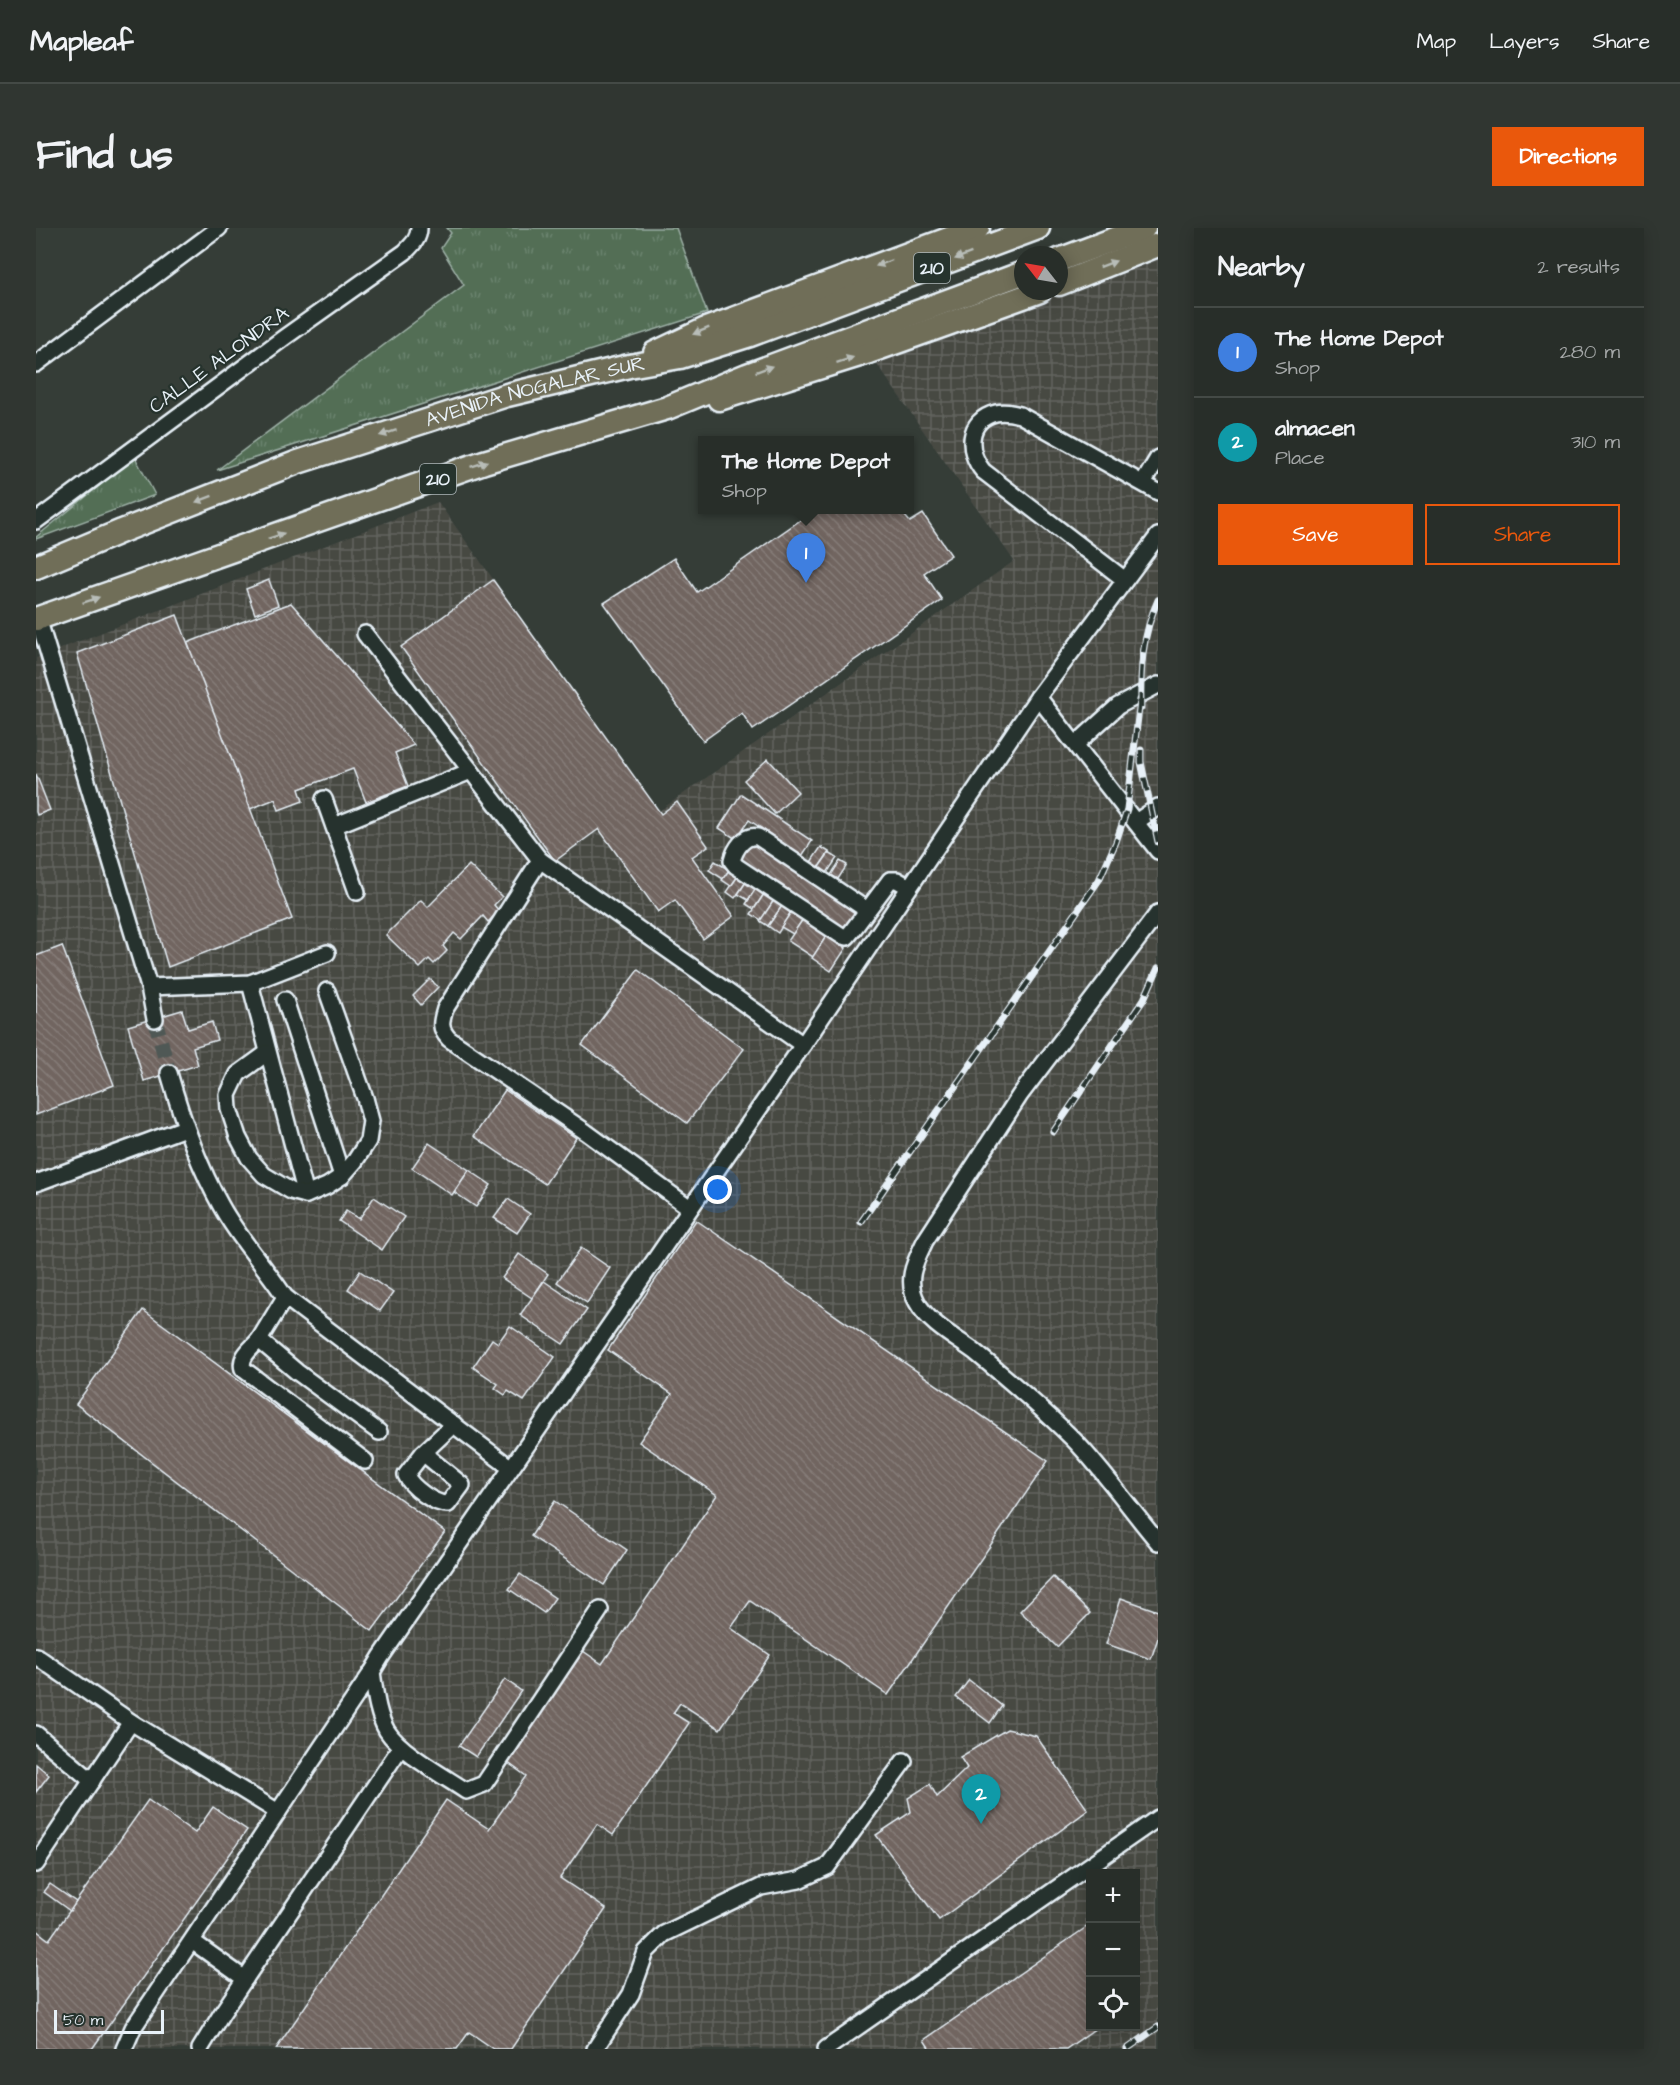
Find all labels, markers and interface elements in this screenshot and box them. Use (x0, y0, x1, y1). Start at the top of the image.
text: Mapleaf (30, 22, 133, 61)
text: Map (1416, 27, 1456, 56)
text: Layers (1489, 27, 1559, 56)
text: Share (1592, 27, 1650, 56)
text: Find us (36, 127, 173, 185)
button: Directions (1492, 127, 1644, 186)
north arrow (1014, 246, 1068, 300)
text: Nearby (1218, 249, 1305, 285)
one-way arrow (954, 252, 972, 261)
road number: 210 (914, 253, 950, 283)
text: 2 results (1537, 253, 1620, 281)
one-way arrow (875, 258, 893, 268)
one-way arrow (1100, 259, 1118, 269)
street label: CALLE ALONDRA (143, 299, 295, 420)
text: The Home Depot (1275, 323, 1444, 354)
one-way arrow (692, 327, 710, 337)
text: 1 (1236, 338, 1239, 366)
text: 280 m (1559, 338, 1620, 366)
street label: AVENIDA NOGALAR SUR (422, 349, 647, 434)
text: Shop (1275, 354, 1320, 382)
one-way arrow (836, 355, 854, 364)
one-way arrow (755, 364, 773, 374)
text: almacen (1275, 413, 1355, 444)
one-way arrow (379, 428, 397, 438)
text: 2 (1232, 428, 1243, 456)
text: 310 m (1571, 428, 1620, 456)
popup (698, 436, 914, 514)
text: Place (1275, 444, 1325, 472)
text: The Home Depot (722, 446, 890, 477)
one-way arrow (470, 459, 488, 469)
road number: 210 (420, 464, 456, 494)
text: Shop (722, 477, 767, 505)
one-way arrow (195, 494, 213, 504)
button: Save (1218, 504, 1413, 565)
button: Share (1425, 504, 1620, 565)
one-way arrow (267, 530, 285, 540)
pin: 1 (786, 534, 826, 583)
one-way arrow (82, 594, 100, 604)
your location (703, 1175, 732, 1204)
pin: 2 (962, 1774, 1000, 1824)
map controls (1086, 1869, 1140, 2031)
button: + (1086, 1869, 1140, 1923)
button: − (1086, 1923, 1140, 1977)
button: locate (1086, 1977, 1140, 2031)
scale bar (54, 2007, 164, 2034)
text: 50 m (63, 2009, 103, 2031)

